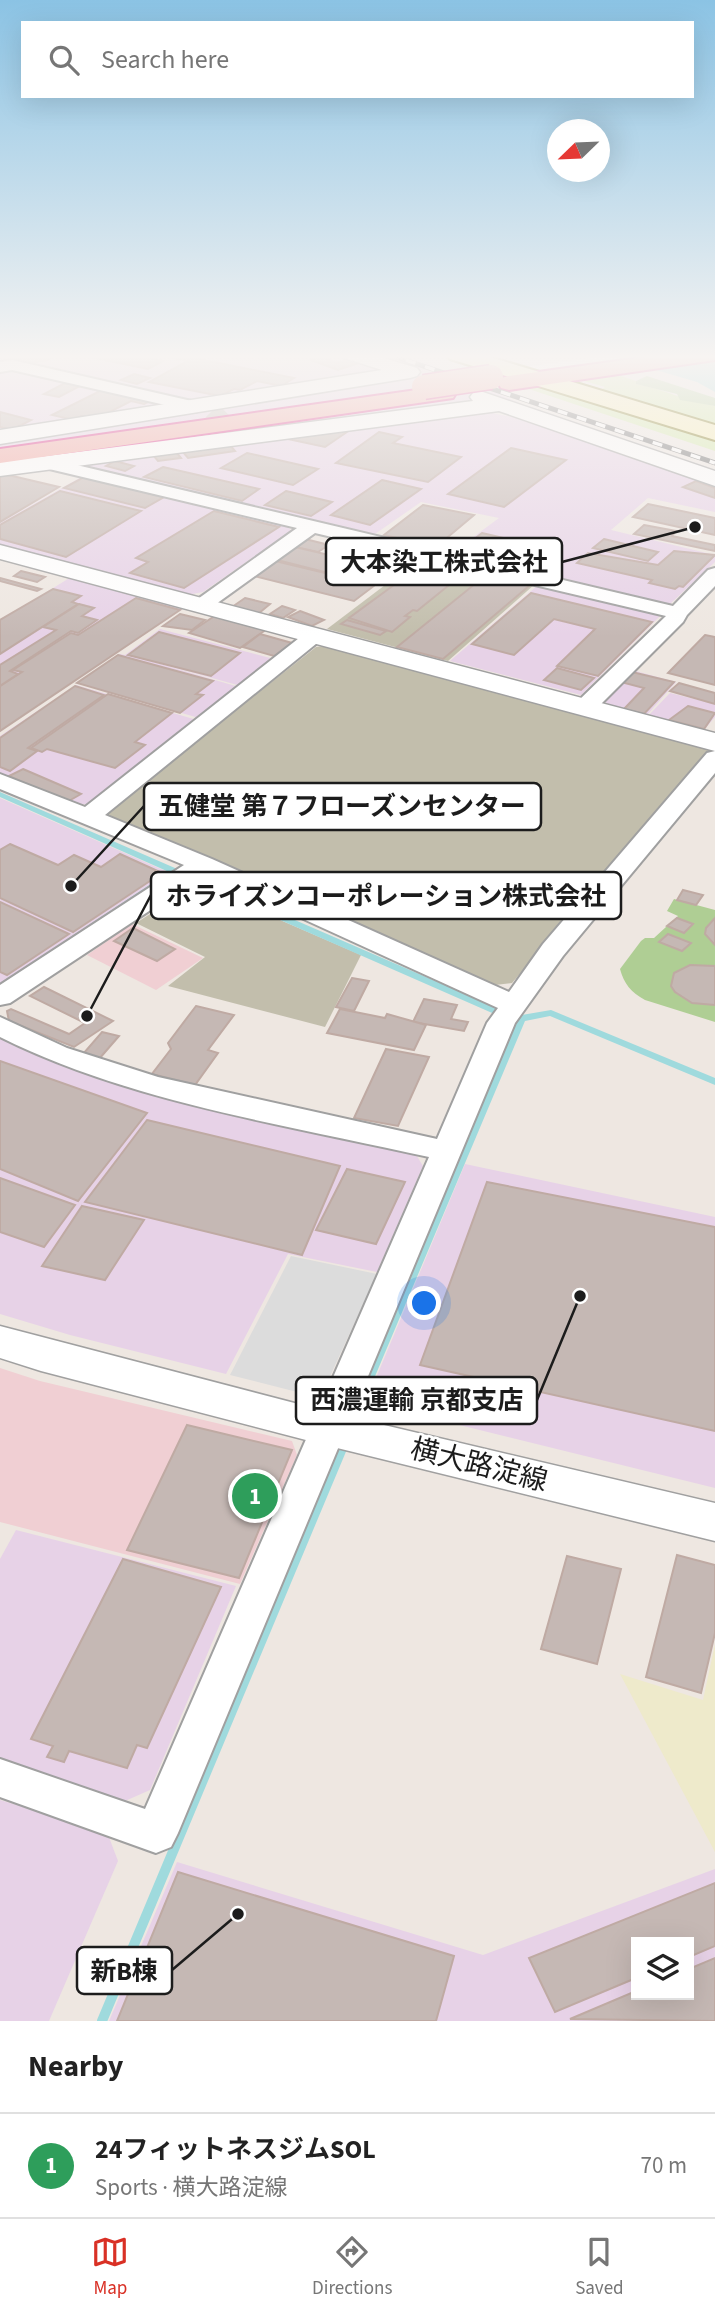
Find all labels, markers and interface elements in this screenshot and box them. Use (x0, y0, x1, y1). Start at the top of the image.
search box (21, 21, 694, 98)
icon: search (45, 41, 83, 79)
text: Search here (101, 41, 229, 78)
north arrow (547, 119, 610, 182)
callout: 大本染工株式会社 (326, 538, 562, 585)
text: 大本染工株式会社 (340, 544, 548, 581)
callout: 五健堂 第７フローズンセンター (144, 783, 541, 830)
text: 五健堂 第７フローズンセンター (158, 788, 526, 825)
callout: ホライズンコーポレーション株式会社 (151, 872, 621, 919)
text: ホライズンコーポレーション株式会社 (166, 878, 606, 915)
your location (407, 1286, 441, 1320)
callout: 西濃運輸 京都支店 (296, 1377, 537, 1424)
text: 西濃運輸 京都支店 (310, 1382, 524, 1419)
street label: 横大路淀線 (406, 1429, 552, 1501)
pin: 1 (232, 1470, 278, 1522)
map controls (631, 1937, 694, 2000)
button: layers (631, 1937, 694, 2000)
callout: 新B棟 (77, 1947, 172, 1994)
text: 新B棟 (90, 1953, 158, 1990)
text: Nearby (28, 2045, 123, 2088)
text: 24フィットネスジムSOL (95, 2131, 376, 2168)
text: 1 (45, 2149, 57, 2182)
text: 70 m (640, 2149, 687, 2182)
text: Sports · 横大路淀線 (95, 2171, 288, 2204)
tab: Map (91, 2233, 129, 2302)
tab: Directions (312, 2233, 392, 2302)
tab: Saved (575, 2233, 624, 2302)

